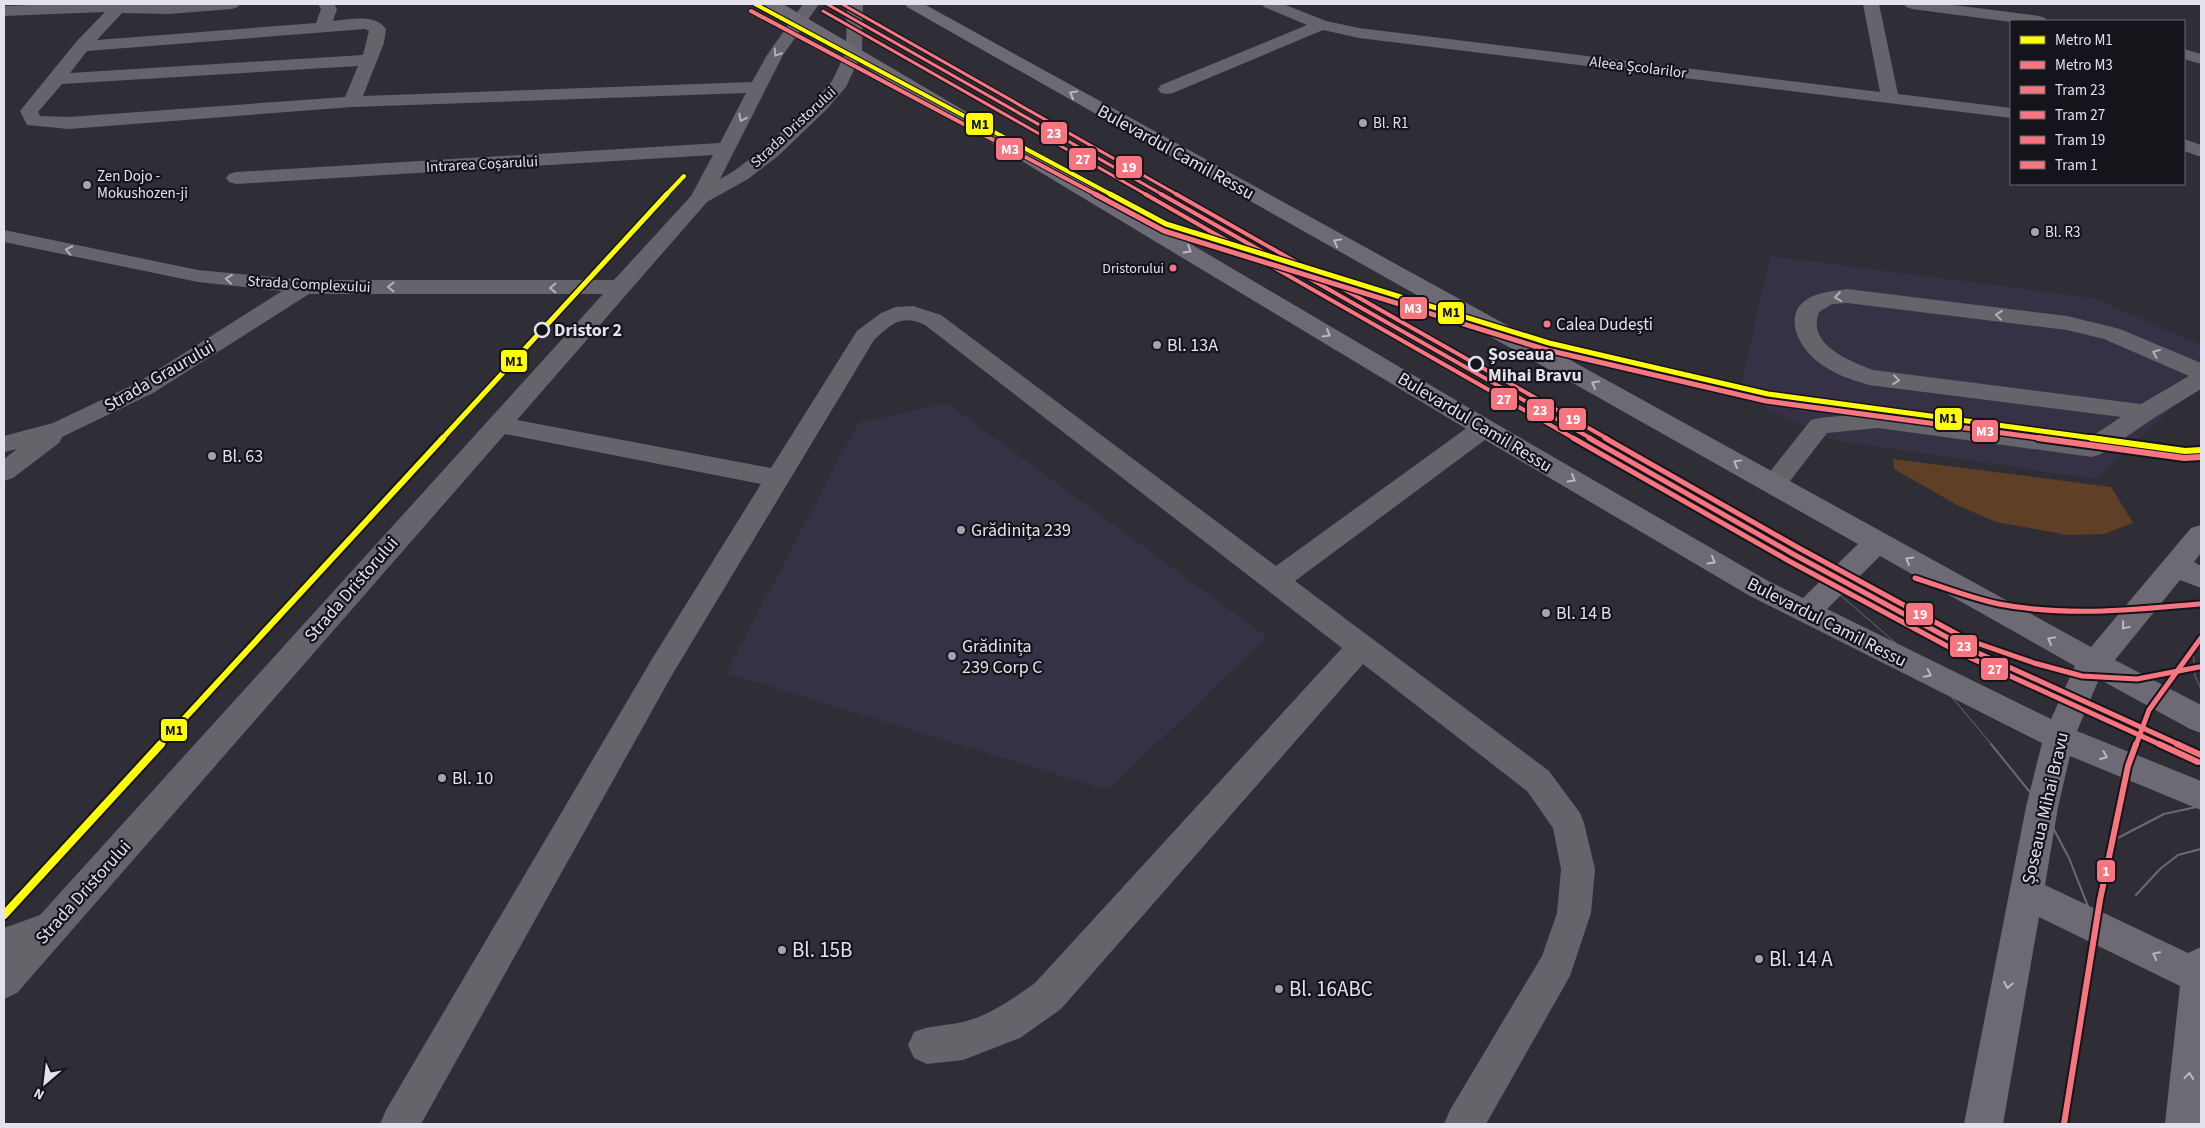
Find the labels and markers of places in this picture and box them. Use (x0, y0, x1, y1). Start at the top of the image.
place label: Bl. R1 (1373, 113, 1408, 134)
marker: Bl. R1 (1357, 117, 1369, 129)
place label: Zen Dojo - Mokushozen-ji (97, 166, 188, 204)
marker: Zen Dojo - Mokushozen-ji (81, 179, 93, 191)
place label: Bl. R3 (2045, 222, 2080, 243)
marker: Bl. R3 (2029, 226, 2041, 238)
place label: Dristorului (1102, 259, 1164, 279)
marker: Dristorului (1168, 263, 1178, 273)
place label: Calea Dudești (1556, 313, 1653, 337)
place label: Dristor 2 (554, 318, 622, 343)
marker: Calea Dudești (1542, 319, 1552, 329)
marker: Dristor 2 (534, 322, 550, 338)
place label: Bl. 13A (1167, 333, 1218, 358)
marker: Bl. 13A (1151, 339, 1163, 351)
place label: Șoseaua Mihai Bravu (1488, 342, 1582, 388)
marker: Șoseaua Mihai Bravu (1468, 356, 1484, 372)
place label: Bl. 63 (222, 444, 263, 469)
marker: Bl. 63 (206, 450, 218, 462)
place label: Grădinița 239 (971, 518, 1071, 543)
marker: Grădinița 239 (955, 524, 967, 536)
place label: Bl. 14 B (1556, 601, 1611, 626)
marker: Bl. 14 B (1540, 607, 1552, 619)
place label: Grădinița 239 Corp C (962, 634, 1043, 680)
marker: Grădinița 239 Corp C (946, 650, 958, 662)
place label: Bl. 10 (452, 766, 493, 791)
marker: Bl. 10 (436, 772, 448, 784)
place label: Bl. 15B (792, 935, 852, 965)
marker: Bl. 15B (776, 944, 788, 956)
place label: Bl. 14 A (1769, 944, 1833, 974)
marker: Bl. 14 A (1753, 953, 1765, 965)
place label: Bl. 16ABC (1289, 974, 1373, 1004)
marker: Bl. 16ABC (1273, 983, 1285, 995)

